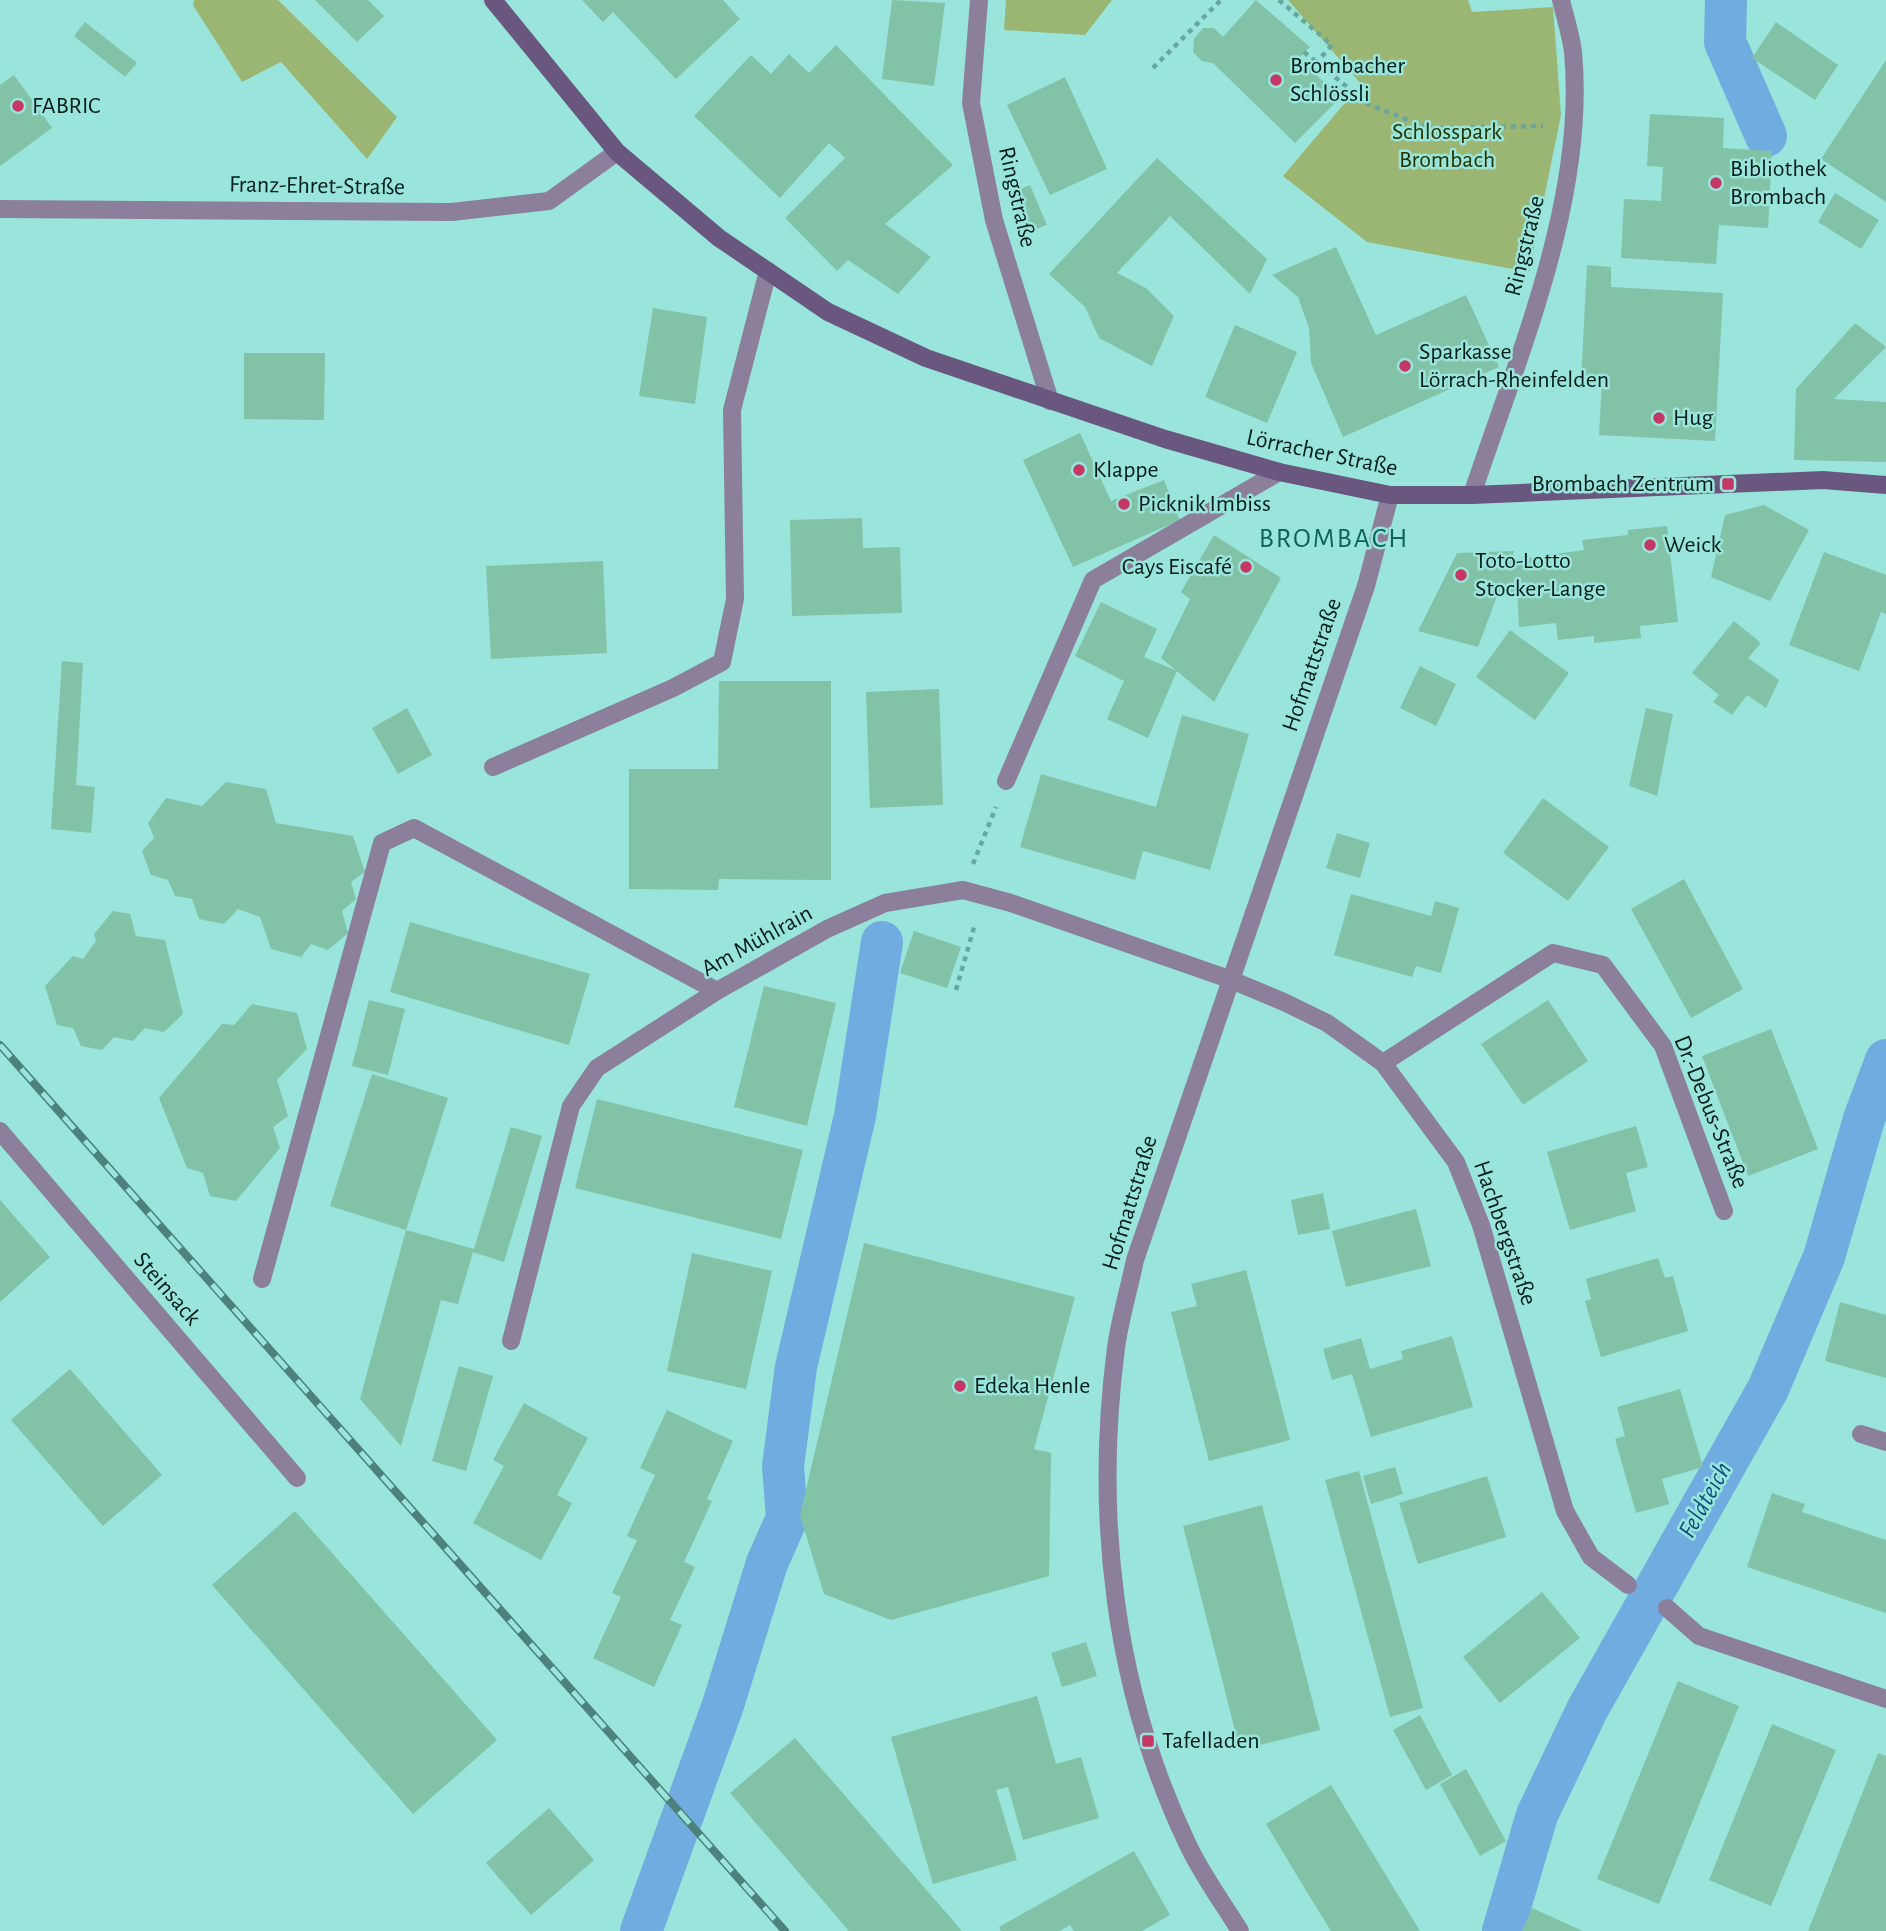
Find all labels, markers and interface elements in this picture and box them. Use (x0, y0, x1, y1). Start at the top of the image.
place label: Brombacher Schlössli (1290, 54, 1405, 106)
marker: Brombacher Schlössli (1268, 72, 1284, 88)
place label: FABRIC (32, 94, 100, 118)
marker: FABRIC (10, 98, 26, 114)
park label: Schlosspark Brombach (1392, 120, 1502, 172)
street label: Ringstraße (994, 144, 1040, 250)
place label: Bibliothek Brombach (1730, 157, 1827, 209)
street label: Franz-Ehret-Straße (229, 172, 405, 200)
marker: Bibliothek Brombach (1708, 175, 1724, 191)
street label: Ringstraße (1501, 193, 1549, 299)
place label: Sparkasse Lörrach-Rheinfelden (1419, 340, 1609, 392)
marker: Sparkasse Lörrach-Rheinfelden (1397, 358, 1413, 374)
place label: Hug (1673, 406, 1713, 430)
marker: Hug (1651, 410, 1667, 426)
street label: Lörracher Straße (1244, 425, 1400, 481)
place label: Klappe (1093, 458, 1159, 482)
marker: Klappe (1071, 462, 1087, 478)
place label: Brombach Zentrum (1532, 472, 1714, 496)
marker: Brombach Zentrum (1720, 476, 1736, 492)
place label: Picknik Imbiss (1138, 492, 1271, 516)
marker: Picknik Imbiss (1116, 496, 1132, 512)
district label: BROMBACH (1259, 525, 1409, 553)
place label: Weick (1664, 533, 1721, 557)
marker: Weick (1642, 537, 1658, 553)
place label: Toto-Lotto Stocker-Lange (1475, 549, 1606, 601)
place label: Cays Eiscafé (1122, 555, 1232, 579)
marker: Cays Eiscafé (1238, 559, 1254, 575)
marker: Toto-Lotto Stocker-Lange (1453, 567, 1469, 583)
street label: Hofmattstraße (1278, 595, 1346, 735)
street label: Am Mühlrain (698, 901, 816, 981)
street label: Dr.-Debus-Straße (1669, 1032, 1753, 1192)
street label: Hofmattstraße (1098, 1133, 1162, 1273)
street label: Hachbergstraße (1469, 1158, 1541, 1308)
street label: Steinsack (129, 1248, 205, 1330)
place label: Edeka Henle (974, 1374, 1090, 1398)
marker: Edeka Henle (952, 1378, 968, 1394)
water label: Feldteich (1674, 1458, 1736, 1542)
place label: Tafelladen (1162, 1729, 1260, 1753)
marker: Tafelladen (1140, 1733, 1156, 1749)

